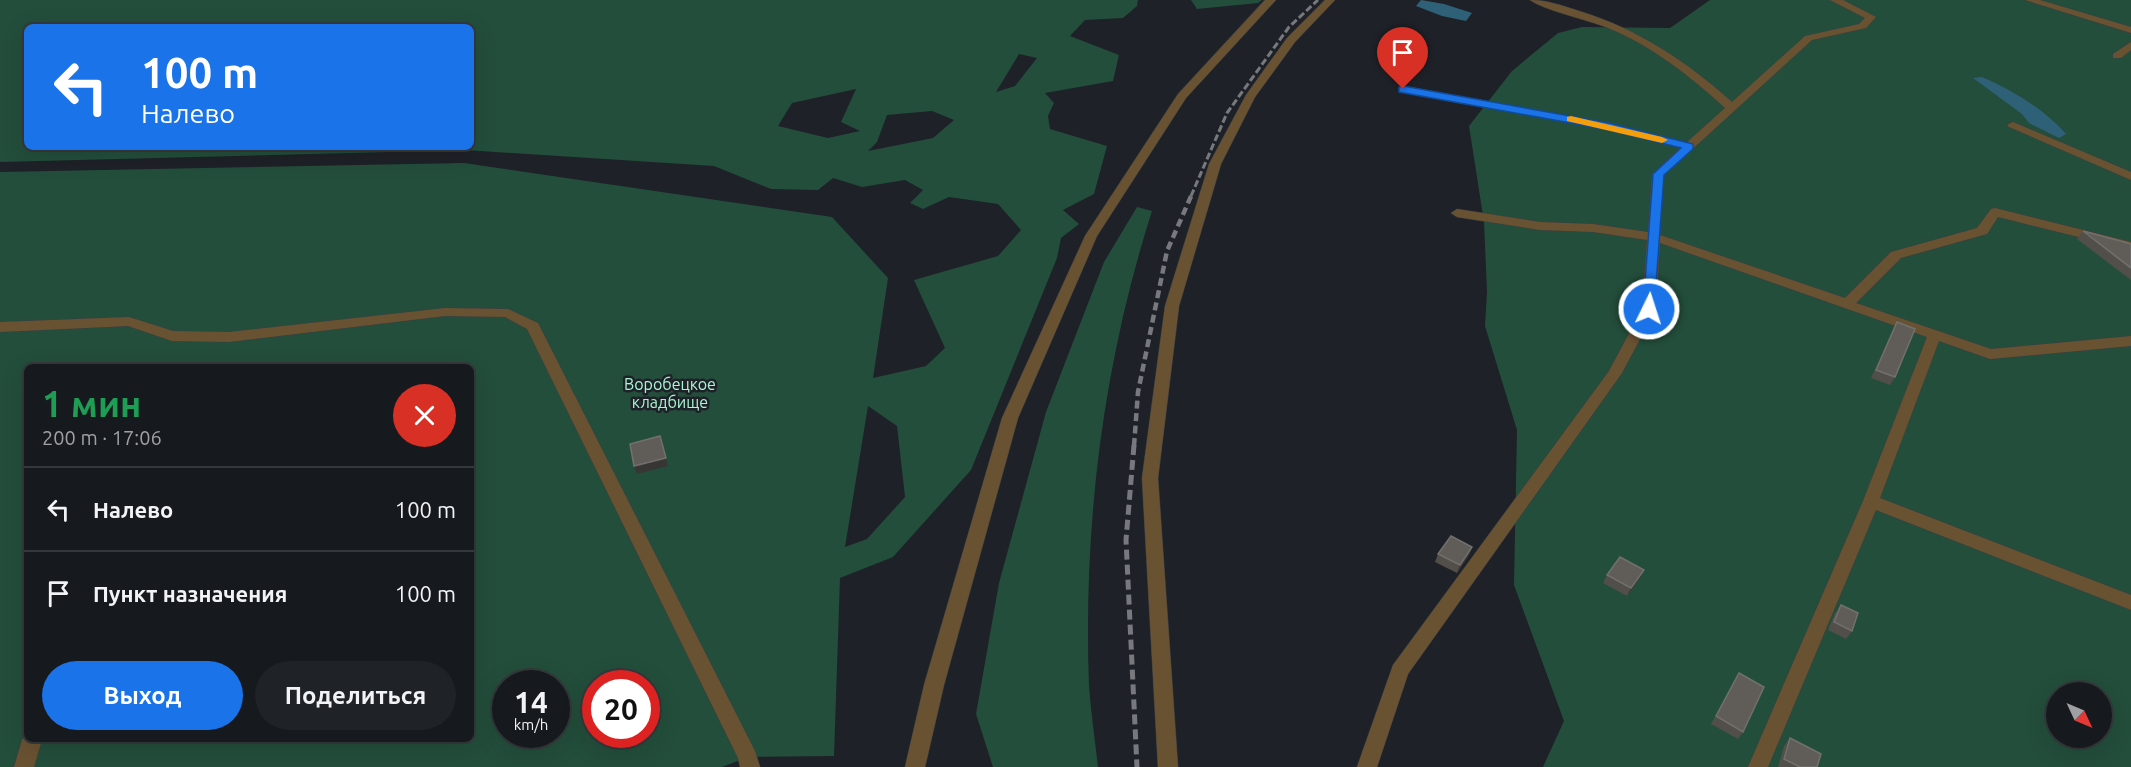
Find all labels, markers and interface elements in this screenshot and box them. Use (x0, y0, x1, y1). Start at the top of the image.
pin (1377, 27, 1428, 89)
icon: arrive (1386, 36, 1419, 69)
icon: left (42, 48, 120, 126)
text: 100 m (141, 49, 258, 96)
text: Налево (141, 98, 235, 128)
position arrow (1617, 277, 1681, 341)
park label: Воробецкое кладбище (624, 375, 716, 411)
text: 1 мин (42, 383, 141, 424)
button: close (393, 384, 456, 447)
text: 200 m · 17:06 (42, 426, 162, 449)
icon: left (42, 493, 75, 526)
text: Налево (93, 497, 173, 522)
text: 100 m (395, 497, 456, 522)
icon: arrive (42, 577, 75, 610)
text: Пункт назначения (93, 581, 287, 606)
text: 100 m (395, 581, 456, 606)
button: Выход (42, 661, 243, 730)
button: Поделиться (255, 661, 456, 730)
speed limit sign: 20 (582, 670, 660, 748)
north arrow (2046, 682, 2112, 748)
map controls (2046, 682, 2112, 748)
text: 14 (514, 685, 548, 719)
text: km/h (514, 716, 548, 733)

